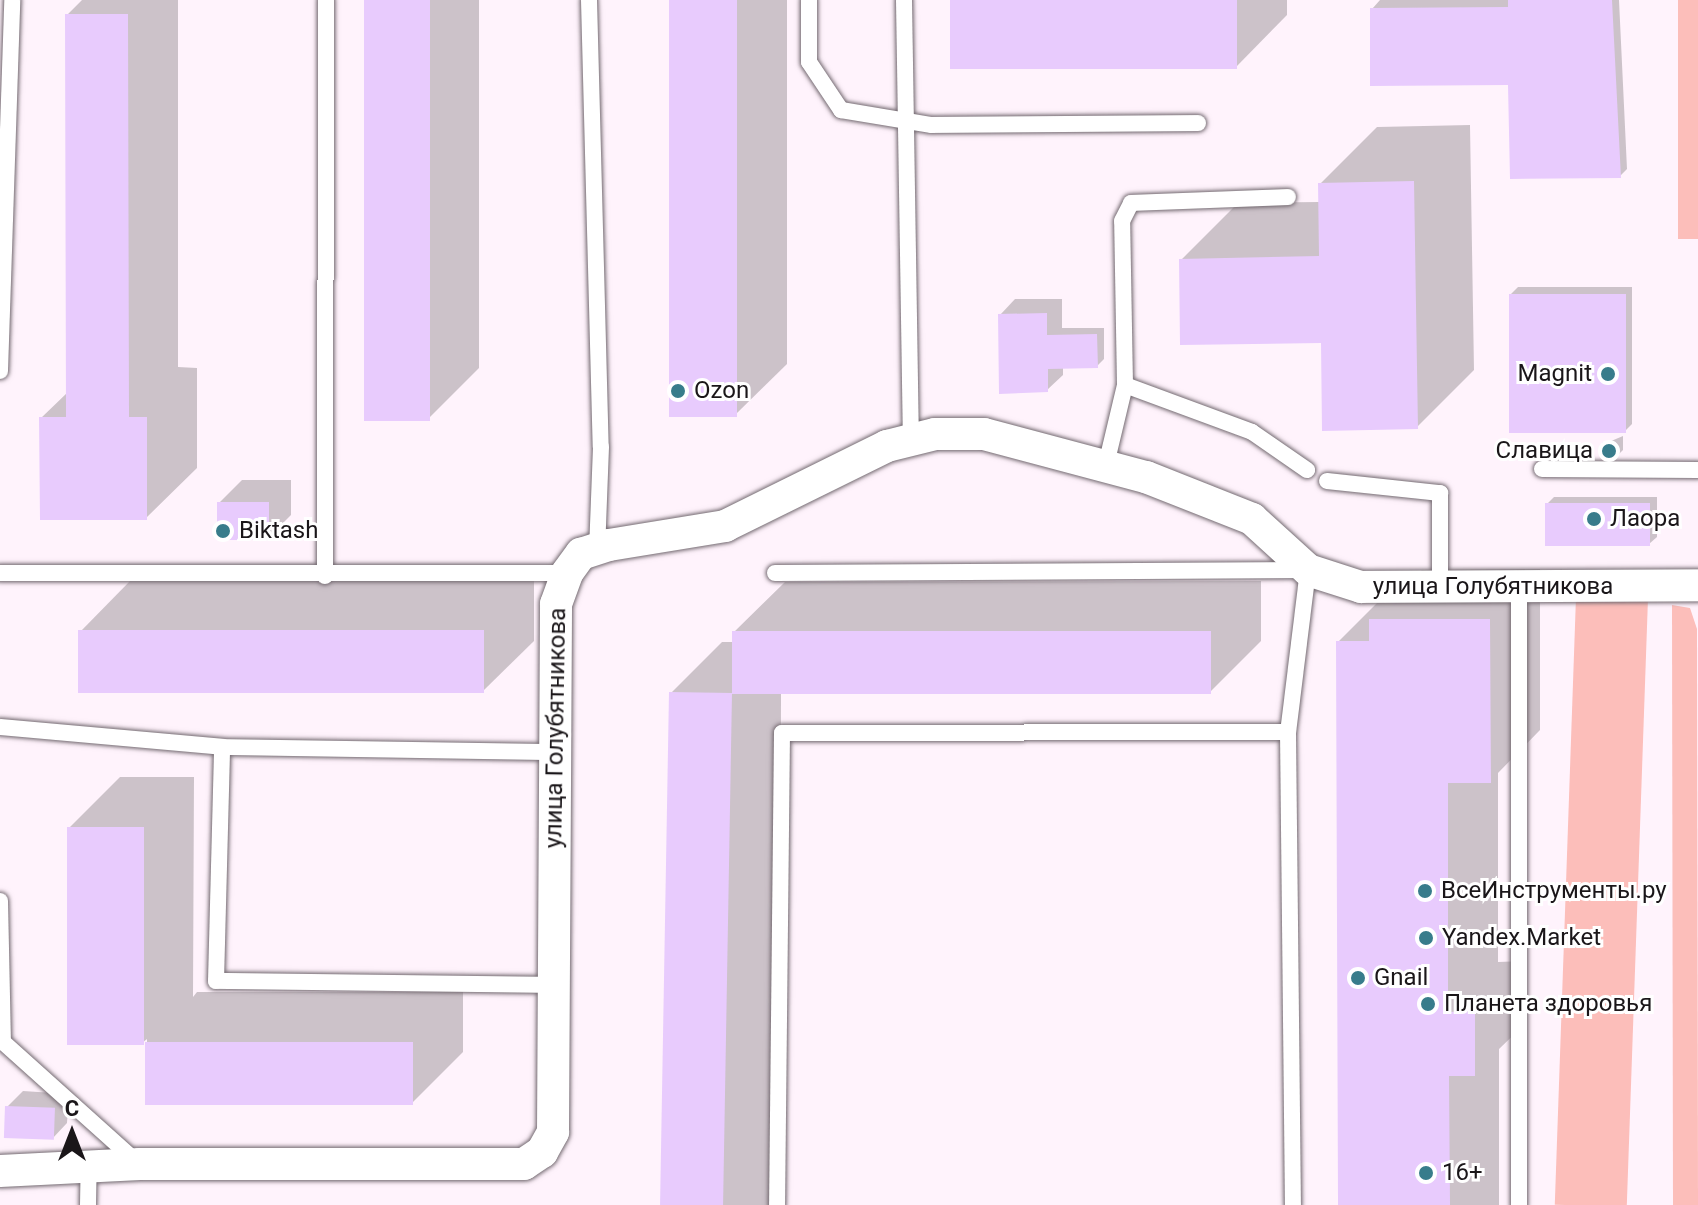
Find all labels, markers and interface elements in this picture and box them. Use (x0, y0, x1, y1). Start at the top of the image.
place label: Magnit (1518, 360, 1592, 388)
marker: Magnit (1599, 365, 1617, 383)
place label: Ozon (694, 377, 749, 405)
marker: Ozon (669, 382, 687, 400)
place label: Славица (1496, 437, 1593, 465)
marker: Славица (1600, 442, 1618, 460)
place label: Лаора (1610, 505, 1680, 533)
marker: Лаора (1585, 510, 1603, 528)
place label: Biktash (239, 517, 318, 545)
marker: Biktash (214, 522, 232, 540)
street label: улица Голубятникова (1373, 573, 1613, 601)
street label: улица Голубятникова (540, 607, 572, 849)
place label: ВсеИнструменты.ру (1441, 877, 1667, 905)
marker: ВсеИнструменты.ру (1416, 882, 1434, 900)
place label: Yandex.Market (1442, 924, 1601, 952)
marker: Yandex.Market (1417, 929, 1435, 947)
place label: Gnail (1374, 964, 1428, 992)
marker: Gnail (1349, 969, 1367, 987)
place label: Планета здоровья (1444, 990, 1652, 1018)
marker: Планета здоровья (1419, 995, 1437, 1013)
north arrow (32, 1093, 112, 1173)
text: С (65, 1096, 79, 1121)
place label: 16+ (1442, 1159, 1483, 1187)
marker: 16+ (1417, 1164, 1435, 1182)

